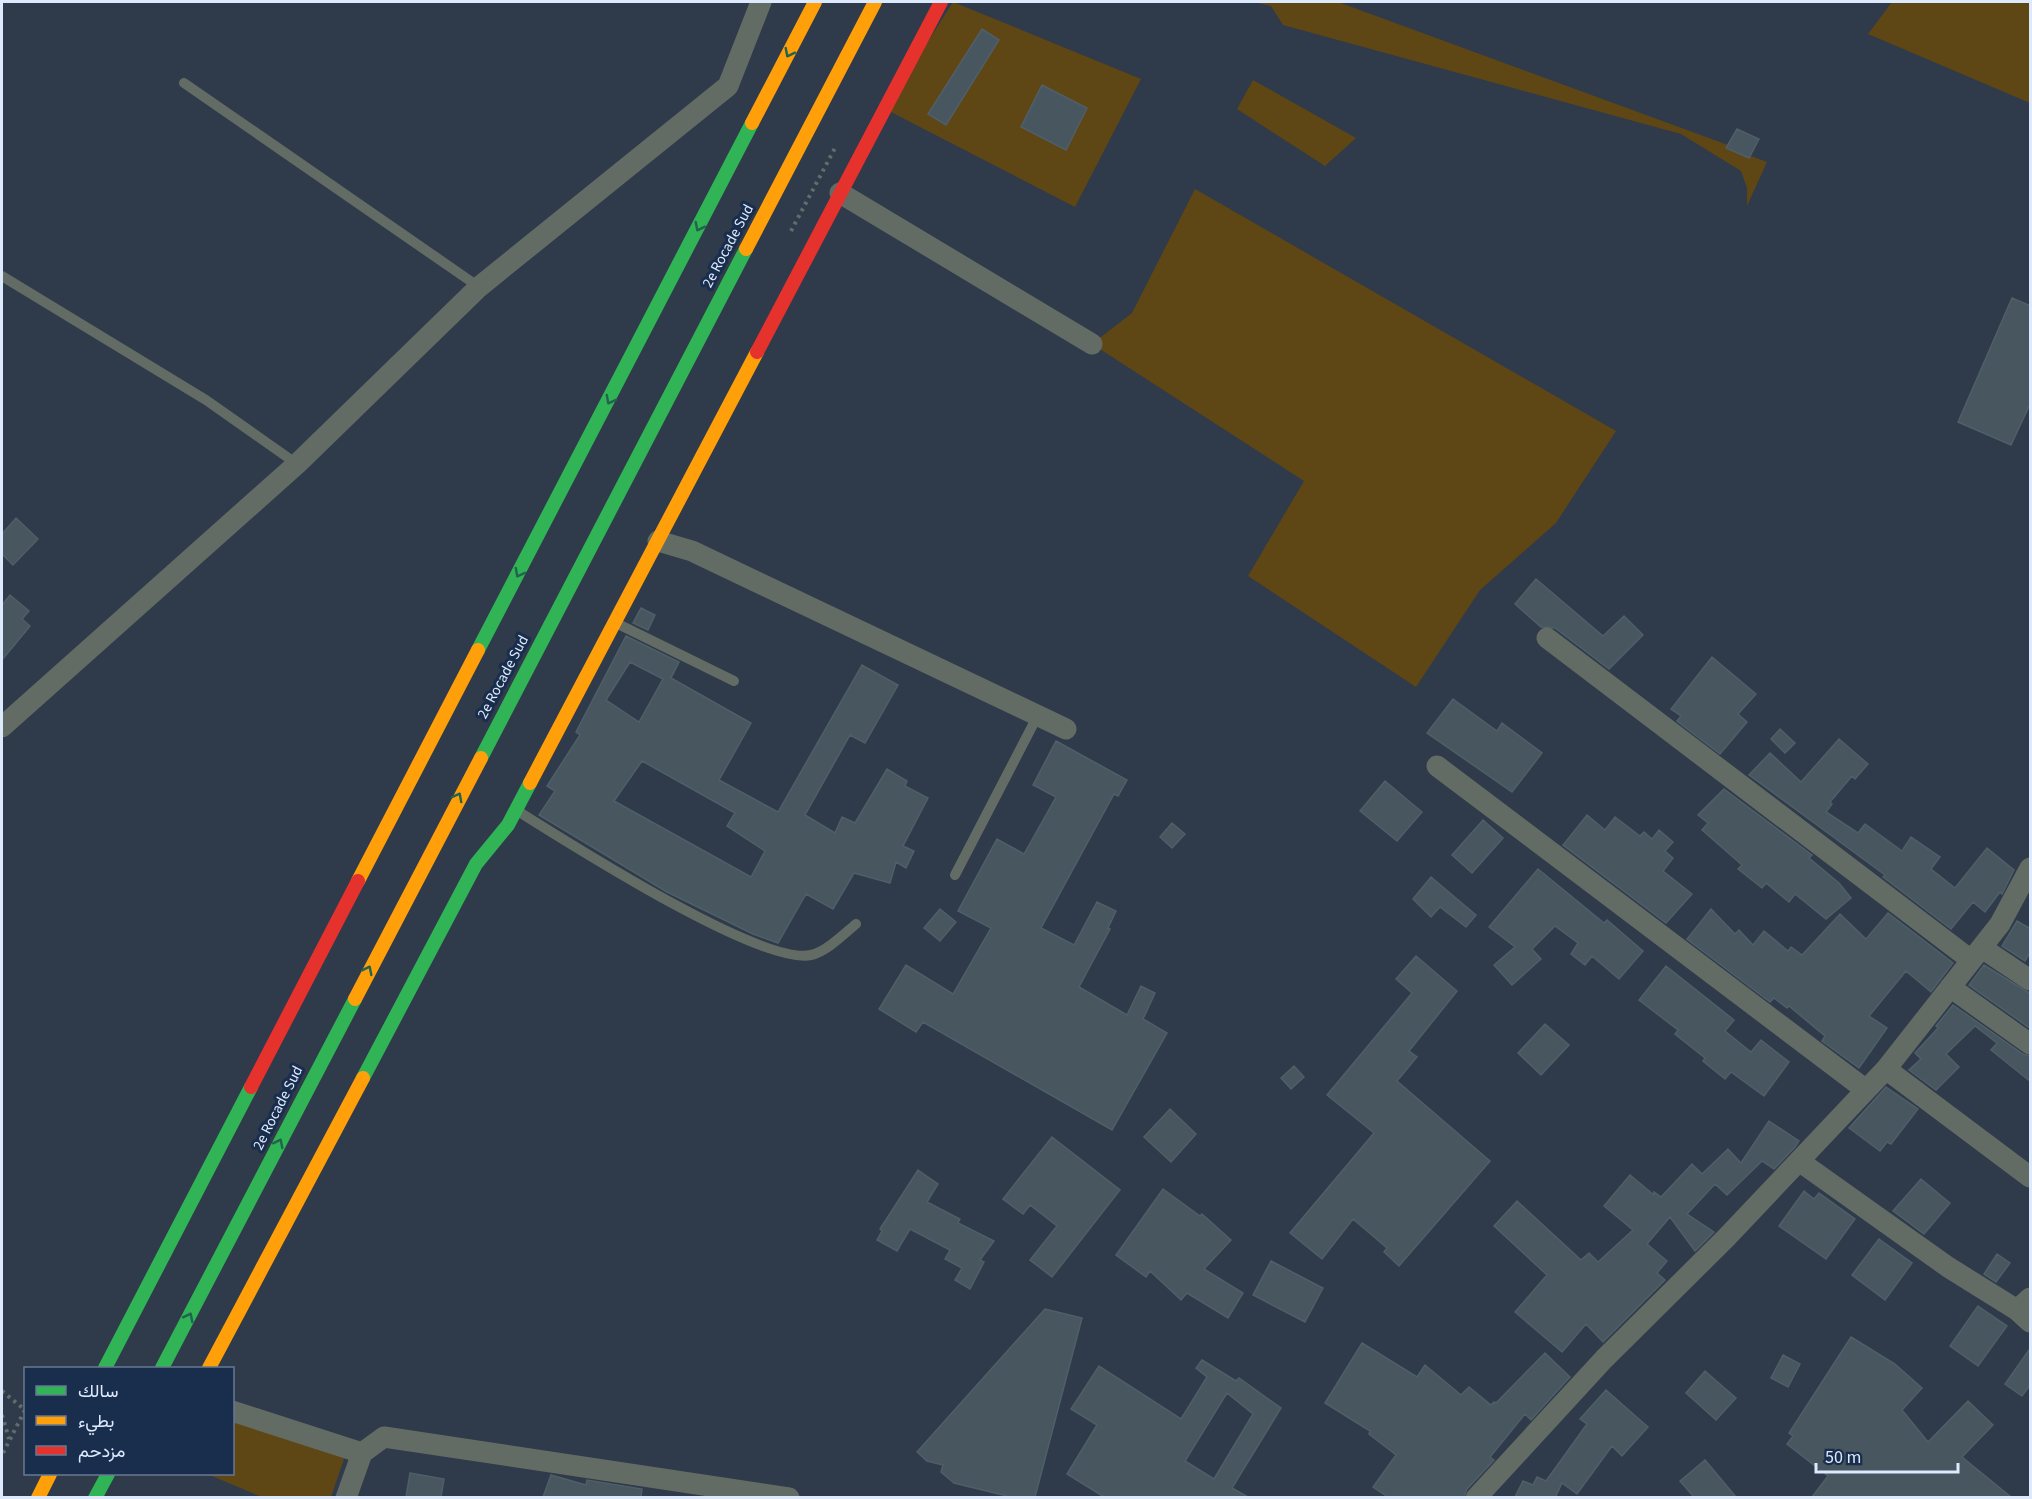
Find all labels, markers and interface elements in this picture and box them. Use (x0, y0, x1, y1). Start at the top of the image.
one-way arrow (784, 47, 796, 58)
street label: 2e Rocade Sud (697, 200, 759, 292)
one-way arrow (695, 220, 706, 231)
one-way arrow (605, 394, 617, 405)
one-way arrow (515, 566, 526, 577)
street label: 2e Rocade Sud (472, 631, 534, 723)
one-way arrow (451, 793, 462, 803)
one-way arrow (361, 966, 373, 977)
street label: 2e Rocade Sud (248, 1062, 308, 1154)
one-way arrow (271, 1139, 283, 1150)
one-way arrow (182, 1312, 193, 1323)
legend (24, 1367, 234, 1475)
text: سالك (78, 1379, 118, 1404)
text: بطيء (78, 1409, 114, 1436)
scale bar (1816, 1436, 1958, 1474)
text: مزدحم (78, 1439, 125, 1464)
text: 50 m (1825, 1445, 1861, 1470)

